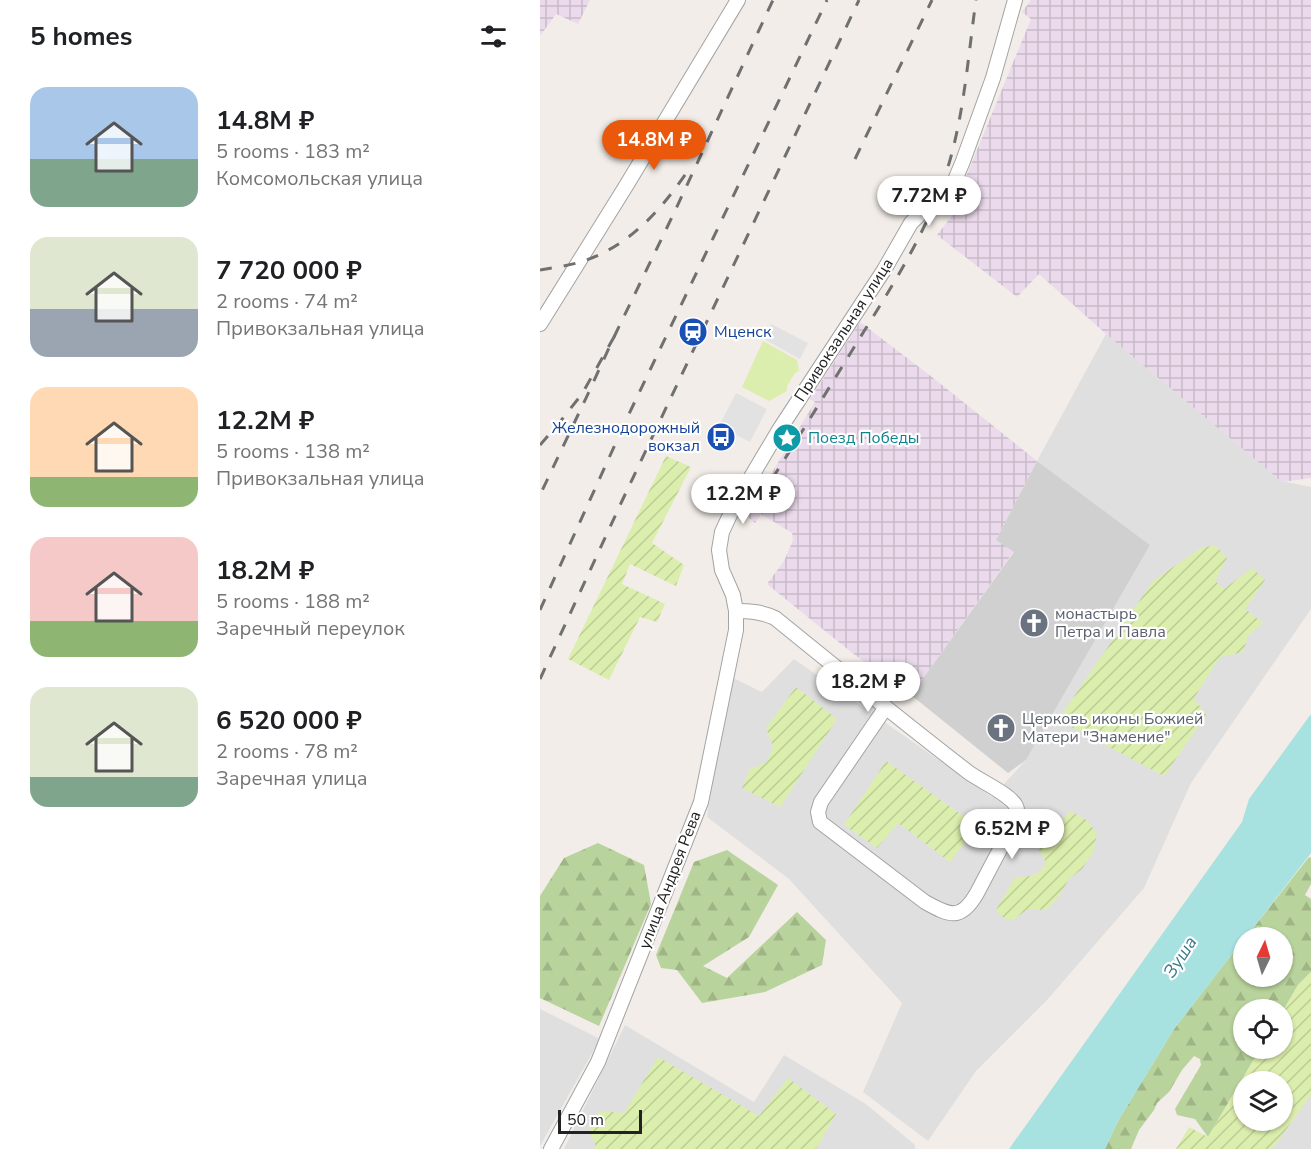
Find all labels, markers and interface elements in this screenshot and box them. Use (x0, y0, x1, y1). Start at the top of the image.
text: 5 homes (30, 19, 132, 54)
icon: filters (477, 20, 510, 53)
text: 14.8M ₽ (216, 103, 314, 138)
icon: home (78, 111, 150, 183)
pin: 14.8M ₽ (599, 120, 709, 171)
text: 14.8M ₽ (616, 126, 692, 153)
text: 5 rooms · 183 m² (216, 138, 370, 165)
text: Комсомольская улица (216, 165, 423, 192)
pin: 7.72M ₽ (874, 176, 984, 227)
text: 7.72M ₽ (891, 182, 967, 209)
text: 7 720 000 ₽ (216, 253, 362, 288)
street label: Привокзальная улица (789, 254, 899, 406)
icon: home (78, 261, 150, 333)
text: 2 rooms · 74 m² (216, 288, 358, 315)
text: Привокзальная улица (216, 315, 425, 342)
station icon: Мценск (677, 316, 709, 348)
place label: Мценск (714, 321, 772, 343)
text: 12.2M ₽ (216, 403, 314, 438)
icon: home (78, 411, 150, 483)
place label: Железнодорожный вокзал (552, 417, 700, 457)
bus stop icon: Железнодорожный вокзал (705, 421, 737, 453)
place icon: Поезд Победы (771, 422, 803, 454)
place label: Поезд Победы (808, 427, 920, 449)
text: 5 rooms · 138 m² (216, 438, 370, 465)
text: Привокзальная улица (216, 465, 425, 492)
pin: 12.2M ₽ (688, 474, 798, 525)
text: 12.2M ₽ (705, 480, 781, 507)
text: 18.2M ₽ (216, 553, 314, 588)
icon: home (78, 561, 150, 633)
text: 5 rooms · 188 m² (216, 588, 370, 615)
place label: монастырь Петра и Павла (1055, 603, 1166, 643)
church icon: монастырь Петра и Павла (1018, 607, 1050, 639)
text: Заречный переулок (216, 615, 405, 642)
pin: 18.2M ₽ (813, 662, 923, 713)
text: 18.2M ₽ (830, 668, 906, 695)
text: 6 520 000 ₽ (216, 703, 362, 738)
place label: Церковь иконы Божией Матери "Знамение" (1022, 708, 1203, 748)
icon: home (78, 711, 150, 783)
church icon: Церковь иконы Божией Матери "Знамение" (985, 712, 1017, 744)
text: 2 rooms · 78 m² (216, 738, 358, 765)
text: Заречная улица (216, 765, 368, 792)
street label: улица Андрея Рева (634, 808, 706, 952)
pin: 6.52M ₽ (957, 809, 1067, 860)
text: 6.52M ₽ (974, 815, 1050, 842)
north arrow (1233, 927, 1293, 987)
map controls (1233, 927, 1293, 1131)
water label: Зуша (1158, 932, 1202, 982)
button: locate (1233, 999, 1293, 1059)
button: layers (1233, 1071, 1293, 1131)
scale bar (558, 1107, 642, 1134)
text: 50 m (567, 1109, 604, 1131)

